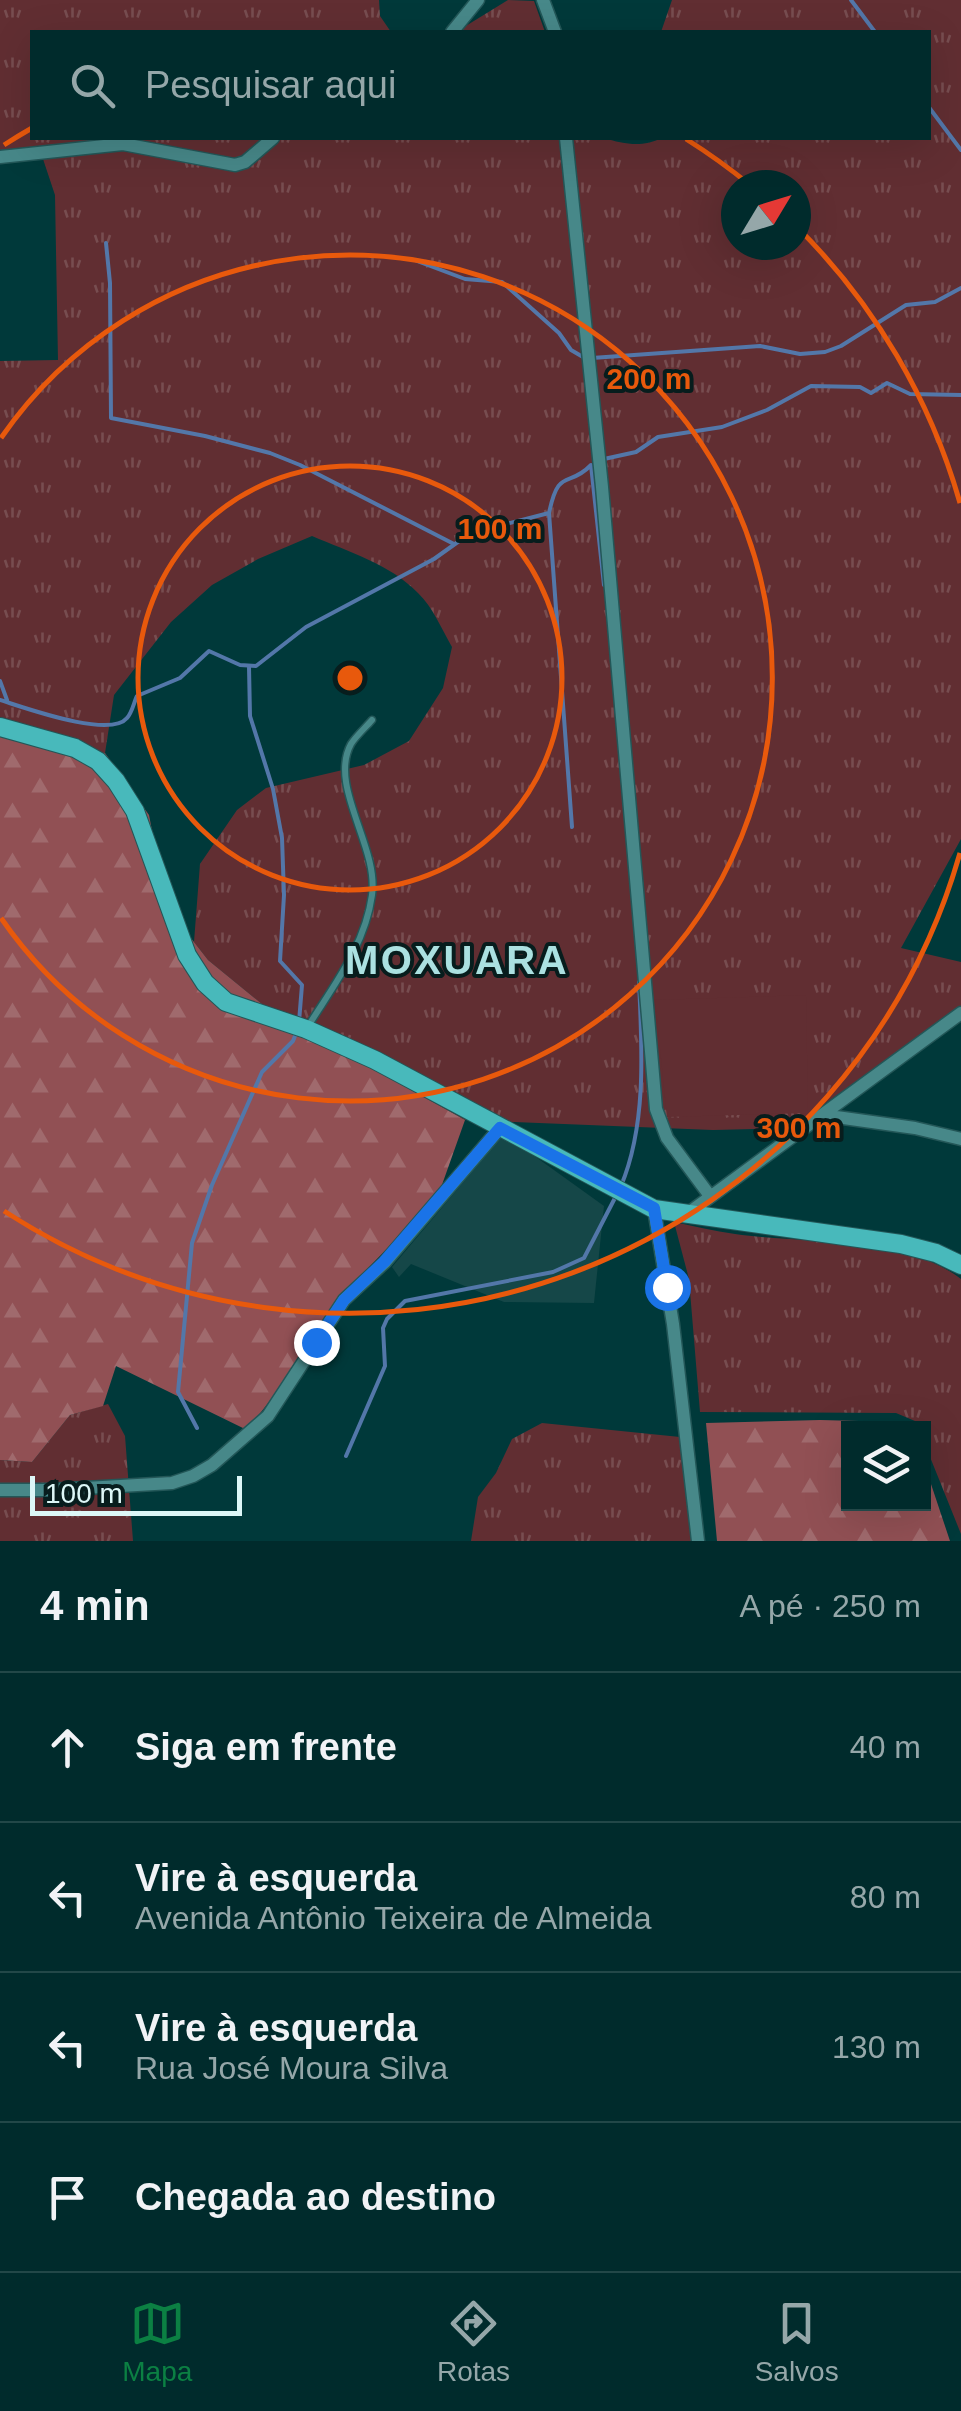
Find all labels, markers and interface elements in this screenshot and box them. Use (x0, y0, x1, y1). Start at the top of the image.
search box (30, 30, 931, 140)
icon: search (65, 58, 120, 113)
text: Pesquisar aqui (145, 64, 396, 106)
north arrow (721, 170, 811, 260)
text: 200 m (606, 362, 692, 395)
text: 100 m (457, 512, 543, 545)
centre of rings (332, 660, 368, 696)
district label: MOXUARA (345, 938, 569, 982)
text: 300 m (756, 1111, 842, 1144)
route start (645, 1265, 691, 1311)
route end (294, 1320, 340, 1366)
map controls (841, 1421, 931, 1511)
button: layers (841, 1421, 931, 1511)
scale bar (30, 1471, 242, 1516)
text: 100 m (45, 1478, 123, 1509)
text: 4 min (40, 1582, 150, 1629)
text: A pé · 250 m (740, 1588, 921, 1624)
icon: ahead (40, 1720, 95, 1775)
text: Siga em frente (135, 1726, 397, 1768)
text: 40 m (850, 1729, 921, 1765)
text: Vire à esquerda (135, 1857, 417, 1899)
icon: left (40, 1870, 95, 1925)
text: 80 m (850, 1879, 921, 1915)
text: Avenida Antônio Teixeira de Almeida (135, 1900, 652, 1936)
text: Vire à esquerda (135, 2007, 417, 2049)
icon: left (40, 2020, 95, 2075)
text: 130 m (832, 2029, 921, 2065)
text: Rua José Moura Silva (135, 2050, 448, 2086)
icon: arrive (40, 2170, 95, 2225)
text: Chegada ao destino (135, 2176, 496, 2218)
tab: Mapa (122, 2296, 192, 2388)
tab: Rotas (437, 2296, 510, 2388)
tab: Salvos (755, 2296, 839, 2388)

